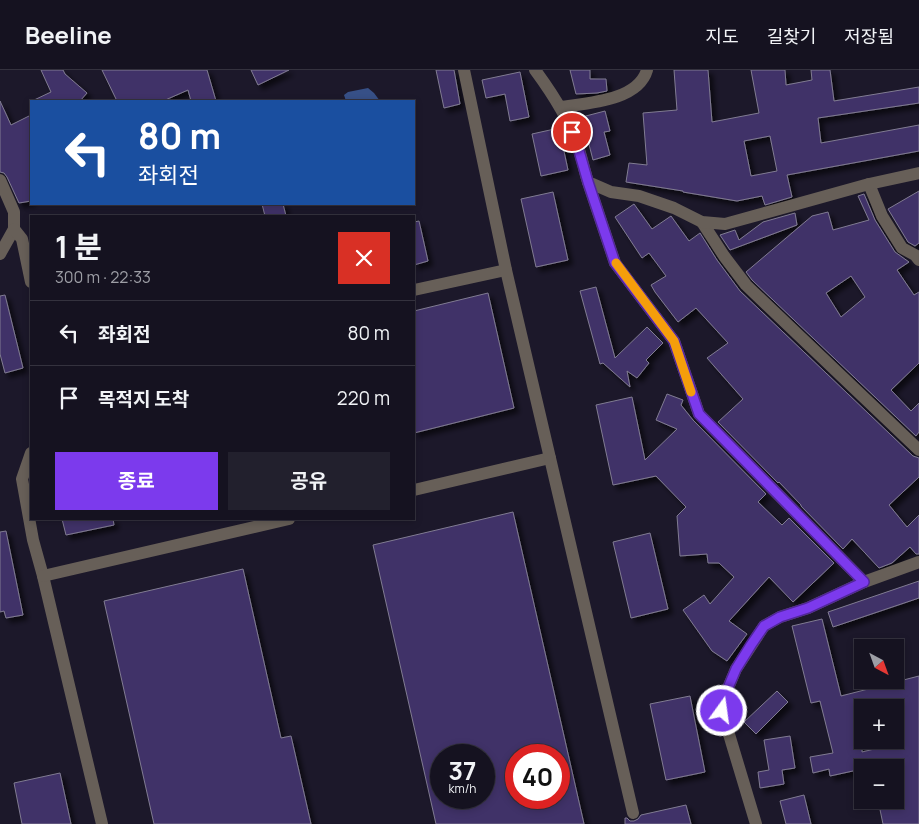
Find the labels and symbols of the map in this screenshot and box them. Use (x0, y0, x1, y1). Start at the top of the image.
pin (551, 111, 593, 153)
north arrow (854, 639, 904, 689)
position arrow (695, 684, 747, 736)
speed limit sign: 40 (505, 744, 570, 809)

